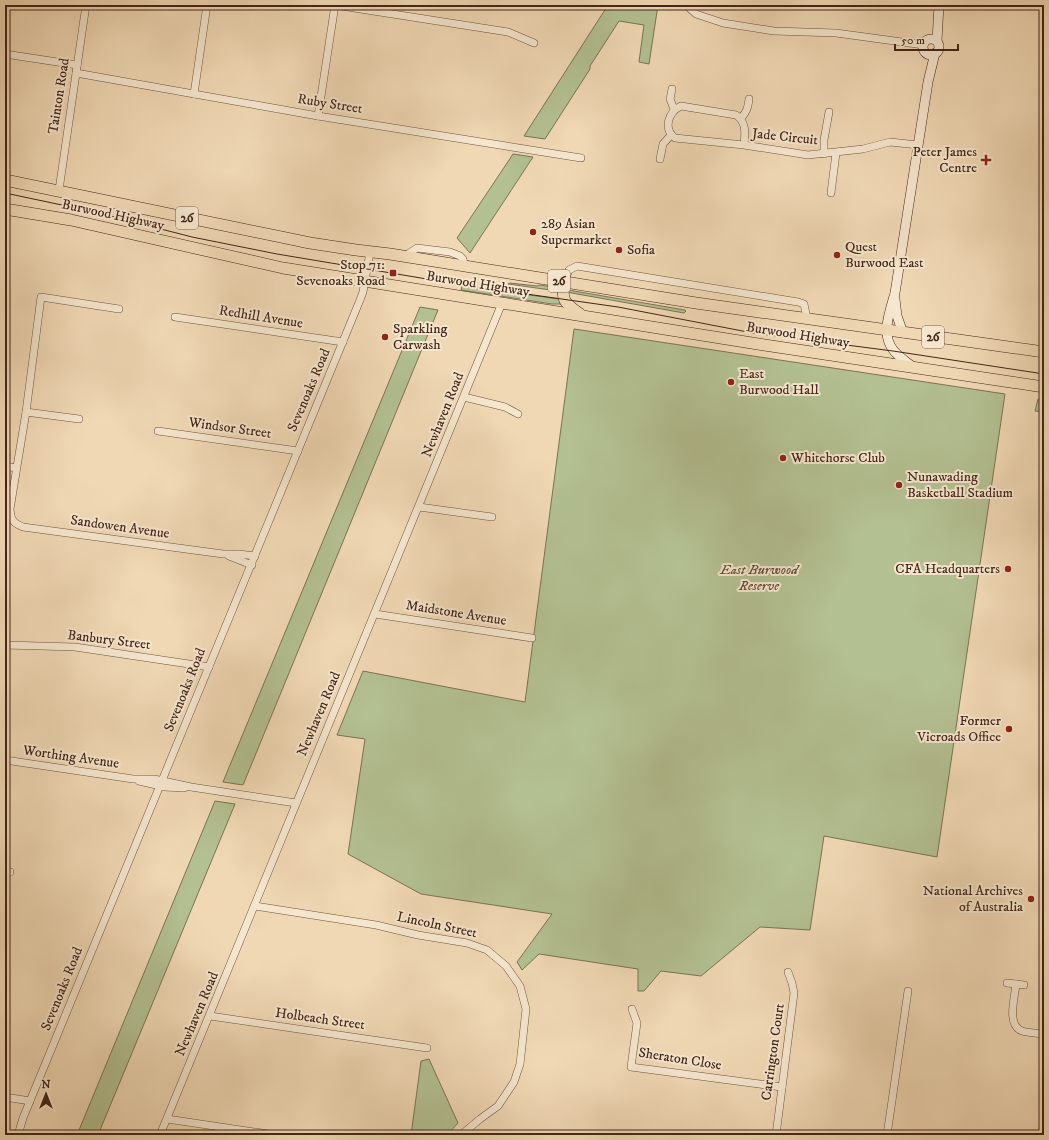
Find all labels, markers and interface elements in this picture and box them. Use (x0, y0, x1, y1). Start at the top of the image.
scale bar (895, 26, 958, 52)
text: 50 m (901, 33, 925, 48)
street label: Tainton Road (44, 57, 74, 135)
street label: Ruby Street (296, 90, 364, 118)
street label: Jade Circuit (749, 124, 819, 149)
place label: Peter James Centre (913, 143, 977, 177)
marker: Peter James Centre (980, 154, 992, 166)
street label: Burwood Highway (60, 195, 166, 235)
road number: 26 (176, 207, 198, 229)
place label: 289 Asian Supermarket (541, 215, 612, 249)
marker: 289 Asian Supermarket (528, 227, 538, 237)
place label: Quest Burwood East (845, 238, 924, 272)
place label: Sofia (627, 241, 655, 259)
marker: Sofia (614, 245, 624, 255)
marker: Quest Burwood East (832, 250, 842, 260)
place label: Stop 71: Sevenoaks Road (296, 256, 385, 290)
street label: Burwood Highway (425, 267, 531, 301)
marker: Stop 71: Sevenoaks Road (388, 268, 398, 278)
road number: 26 (548, 270, 570, 292)
street label: Redhill Avenue (218, 301, 304, 333)
street label: Burwood Highway (745, 318, 851, 352)
place label: Sparkling Carwash (393, 320, 448, 354)
road number: 26 (922, 326, 944, 348)
marker: Sparkling Carwash (380, 332, 390, 342)
street label: Sevenoaks Road (283, 346, 335, 434)
place label: East Burwood Hall (739, 365, 819, 399)
street label: Newhaven Road (418, 370, 468, 460)
marker: East Burwood Hall (726, 377, 736, 387)
street label: Windsor Street (186, 413, 273, 443)
place label: Whitehorse Club (790, 449, 885, 467)
marker: Whitehorse Club (778, 453, 788, 463)
place label: Nunawading Basketball Stadium (907, 468, 1014, 502)
marker: Nunawading Basketball Stadium (894, 480, 904, 490)
street label: Sandowen Avenue (69, 511, 171, 543)
place label: CFA Headquarters (895, 560, 1000, 578)
park label: East Burwood Reserve (719, 561, 800, 595)
marker: CFA Headquarters (1003, 564, 1013, 574)
street label: Maidstone Avenue (404, 596, 508, 630)
street label: Banbury Street (67, 626, 152, 654)
street label: Sevenoaks Road (160, 646, 210, 734)
street label: Newhaven Road (293, 669, 345, 759)
place label: Former Vicroads Office (916, 712, 1002, 746)
marker: Former Vicroads Office (1004, 724, 1014, 734)
street label: Worthing Avenue (21, 741, 120, 773)
place label: National Archives of Australia (923, 882, 1023, 916)
marker: National Archives of Australia (1026, 894, 1036, 904)
street label: Lincoln Street (395, 908, 479, 942)
street label: Sevenoaks Road (37, 945, 87, 1033)
street label: Newhaven Road (171, 969, 223, 1059)
street label: Carrington Court (757, 1002, 789, 1102)
street label: Holbeach Street (274, 1004, 366, 1034)
street label: Sheraton Close (637, 1044, 723, 1074)
north arrow (26, 1074, 66, 1114)
text: N (41, 1078, 51, 1092)

